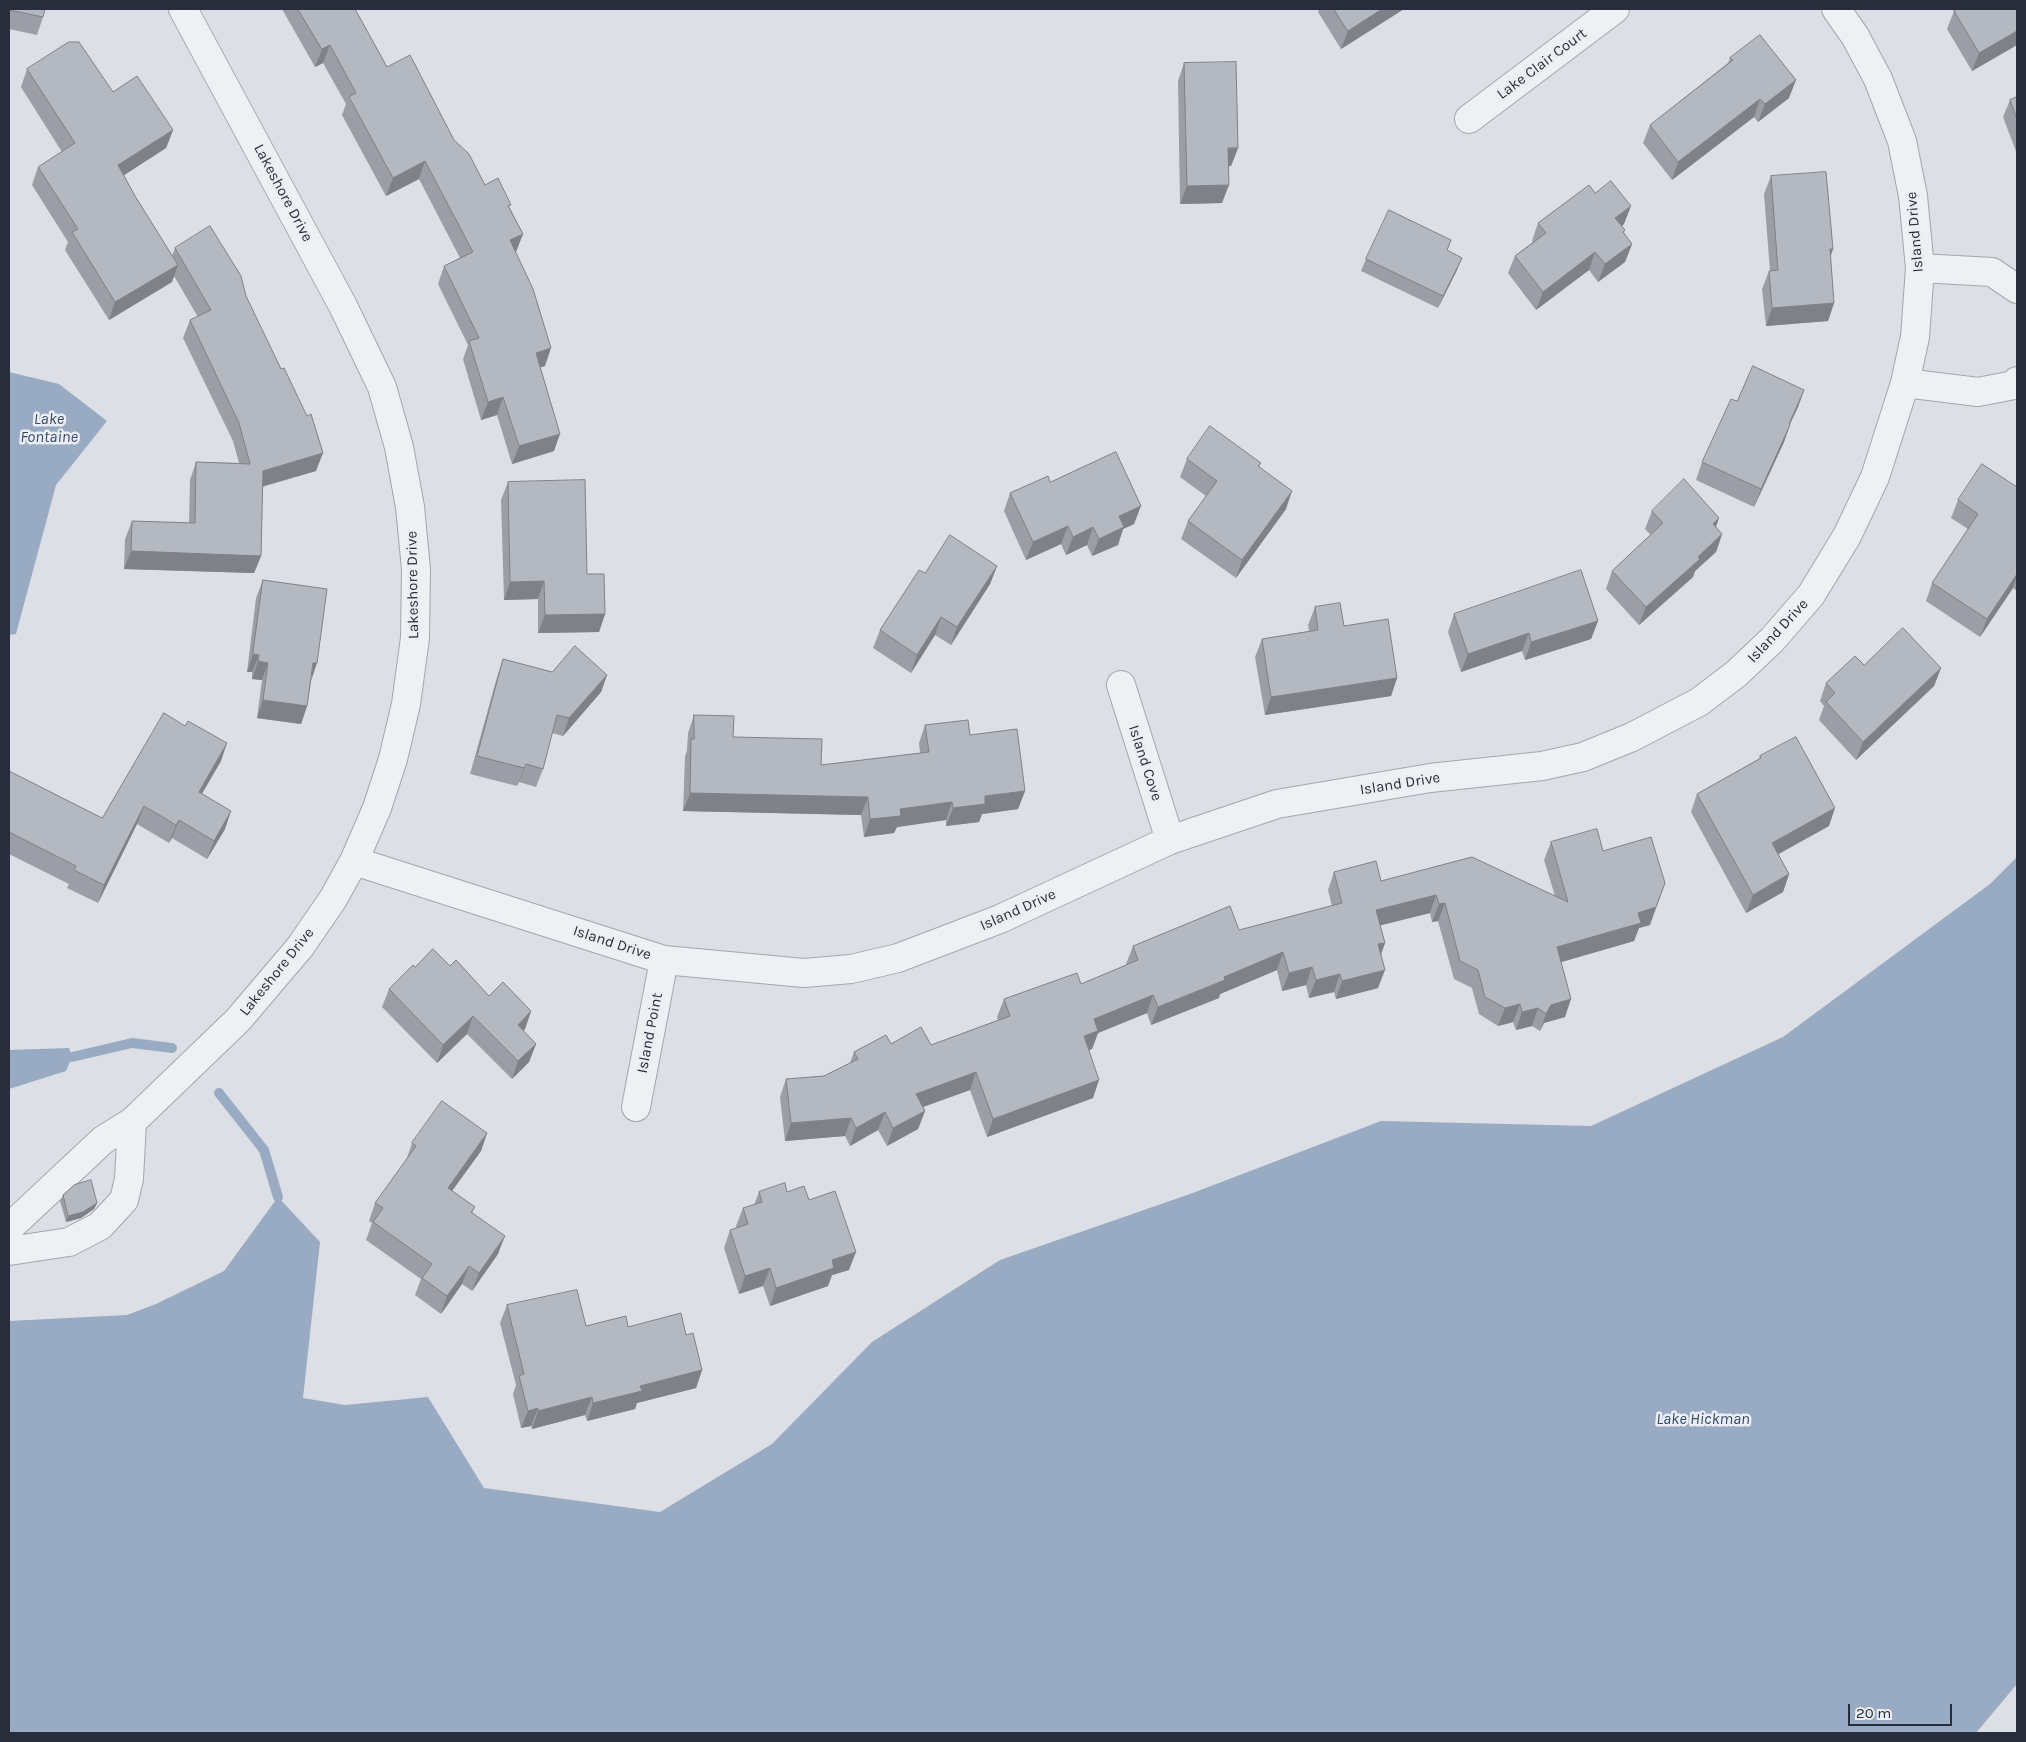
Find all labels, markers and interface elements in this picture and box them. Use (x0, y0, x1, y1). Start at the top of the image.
street label: Lake Clair Court (1494, 24, 1590, 104)
street label: Lakeshore Drive (250, 141, 316, 245)
street label: Island Drive (1903, 191, 1927, 273)
water label: Lake Fontaine (20, 409, 78, 447)
street label: Lakeshore Drive (403, 531, 423, 639)
street label: Island Drive (1744, 595, 1812, 667)
street label: Island Cove (1124, 723, 1166, 803)
street label: Island Drive (1359, 769, 1441, 799)
street label: Island Drive (977, 885, 1059, 935)
street label: Island Drive (571, 922, 653, 964)
street label: Lakeshore Drive (236, 924, 318, 1020)
street label: Island Point (633, 991, 667, 1075)
water label: Lake Hickman (1656, 1409, 1750, 1429)
scale bar (1851, 1694, 1955, 1726)
text: 20 m (1856, 1704, 1891, 1722)

